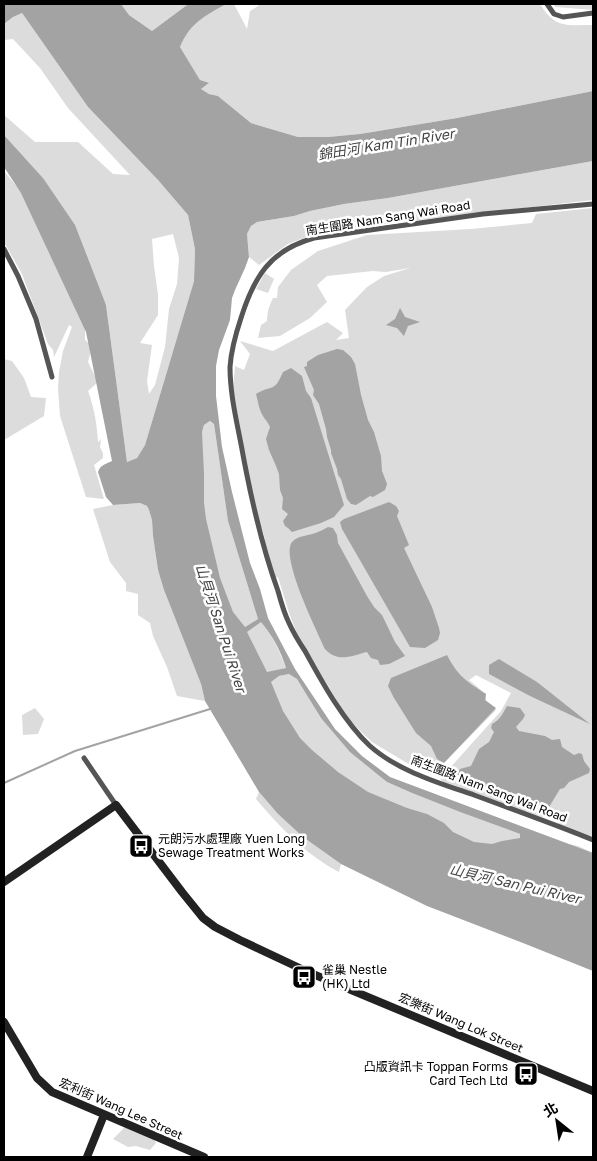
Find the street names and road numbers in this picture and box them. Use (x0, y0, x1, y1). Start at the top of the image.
street label: 南生圍路 Nam Sang Wai Road (305, 197, 471, 238)
street label: 南生圍路 Nam Sang Wai Road (409, 752, 569, 825)
street label: 宏樂街 Wang Lok Street (397, 989, 526, 1056)
street label: 宏利街 Wang Lee Street (57, 1074, 186, 1143)

